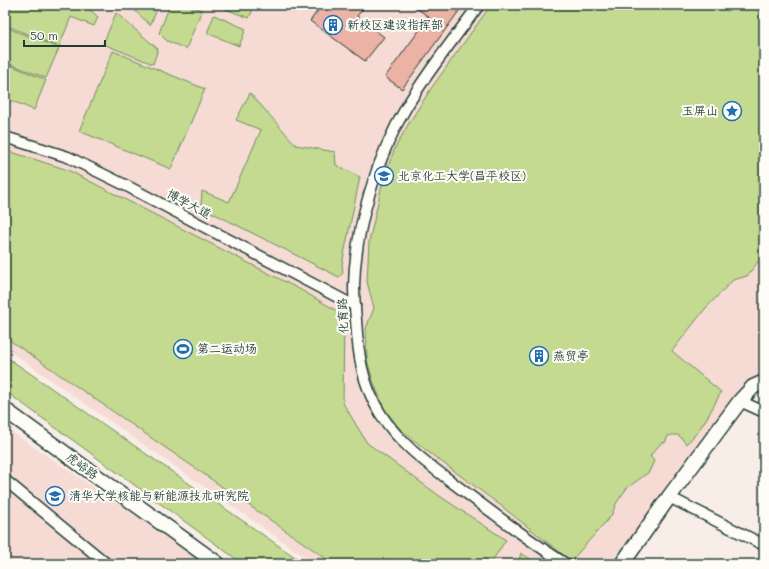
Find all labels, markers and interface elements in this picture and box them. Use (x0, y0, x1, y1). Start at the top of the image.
building icon: 新校区建设指挥部 (322, 14, 344, 36)
place label: 新校区建设指挥部 (347, 16, 443, 32)
scale bar (24, 22, 105, 48)
text: 50 m (30, 27, 58, 43)
place icon: 玉屏山 (721, 100, 743, 122)
place label: 玉屏山 (682, 102, 718, 118)
school or university icon: 北京化工大学(昌平校区) (373, 165, 395, 187)
place label: 北京化工大学(昌平校区) (398, 167, 526, 183)
street label: 博学大道 (165, 185, 214, 221)
street label: 化育路 (333, 298, 351, 334)
sports icon: 第二运动场 (172, 338, 194, 360)
place label: 第二运动场 (197, 340, 257, 356)
building icon: 燕贸亭 (528, 345, 550, 367)
place label: 燕贸亭 (553, 347, 589, 363)
street label: 虎峪路 (63, 448, 102, 482)
school or university icon: 清华大学核能与新能源技术研究院 (44, 485, 66, 507)
place label: 清华大学核能与新能源技术研究院 (69, 487, 249, 503)

